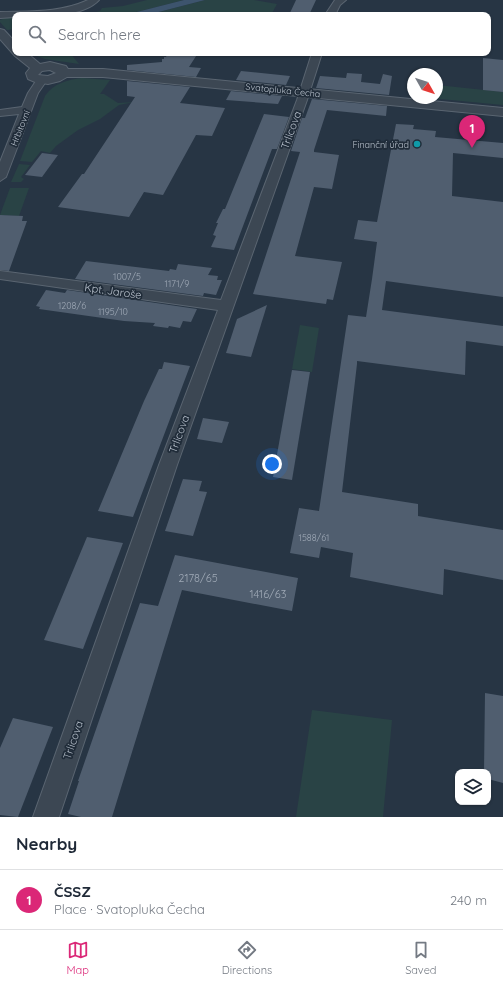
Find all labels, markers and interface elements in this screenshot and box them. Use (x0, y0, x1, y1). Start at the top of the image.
search box (12, 12, 491, 56)
icon: search (26, 23, 48, 45)
text: Search here (58, 25, 141, 44)
north arrow (407, 68, 443, 104)
street label: Svatopluka Čecha (245, 81, 321, 99)
street label: Hřbitovní (8, 108, 32, 148)
street label: Trlicova (278, 109, 304, 151)
pin: 1 (459, 115, 485, 148)
place label: Finanční úřad (352, 139, 409, 150)
marker: Finanční úřad (412, 139, 422, 149)
house number: 1007/5 (113, 271, 141, 282)
house number: 1171/9 (165, 278, 189, 289)
street label: Kpt. Jaroše (83, 280, 143, 302)
house number: 1208/6 (58, 300, 86, 311)
house number: 1195/10 (98, 306, 128, 317)
street label: Trlicova (166, 413, 192, 455)
your location (262, 454, 282, 474)
house number: 1588/61 (299, 532, 329, 543)
house number: 2178/65 (178, 571, 218, 585)
house number: 1416/63 (249, 587, 287, 601)
street label: Trlicova (60, 719, 86, 761)
map controls (455, 769, 491, 805)
button: layers (455, 769, 491, 805)
text: Nearby (16, 833, 77, 854)
text: ČSSZ (54, 882, 91, 901)
text: 1 (26, 892, 32, 908)
text: 240 m (450, 892, 487, 908)
text: Place · Svatopluka Čecha (54, 901, 205, 917)
tab: Map (66, 939, 89, 977)
tab: Directions (222, 939, 272, 977)
tab: Saved (405, 939, 437, 977)

